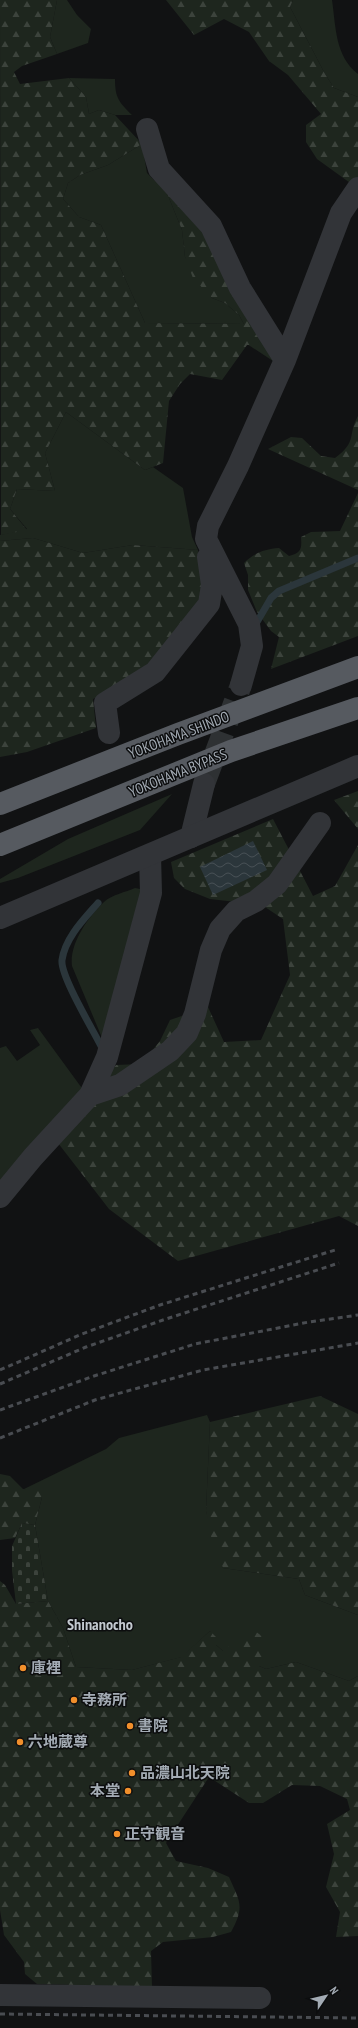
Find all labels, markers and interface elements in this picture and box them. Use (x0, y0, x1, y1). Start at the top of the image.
street label: YOKOHAMA SHINDO (126, 707, 232, 762)
street label: YOKOHAMA BYPASS (126, 744, 230, 801)
district label: Shinanocho (67, 1614, 133, 1634)
place label: 庫裡 (31, 1658, 61, 1677)
marker: 庫裡 (18, 1663, 28, 1673)
place label: 寺務所 (82, 1690, 127, 1709)
marker: 寺務所 (69, 1695, 79, 1705)
place label: 書院 (138, 1716, 168, 1735)
marker: 書院 (125, 1721, 135, 1731)
place label: 六地蔵尊 (28, 1732, 88, 1751)
marker: 六地蔵尊 (15, 1737, 25, 1747)
place label: 品濃山北天院 (140, 1763, 230, 1782)
marker: 品濃山北天院 (127, 1768, 137, 1778)
place label: 本堂 (90, 1781, 120, 1800)
marker: 本堂 (123, 1786, 133, 1796)
place label: 正守観音 (125, 1824, 185, 1843)
marker: 正守観音 (112, 1829, 122, 1839)
north arrow (306, 1976, 346, 2016)
text: N (327, 1984, 342, 1997)

